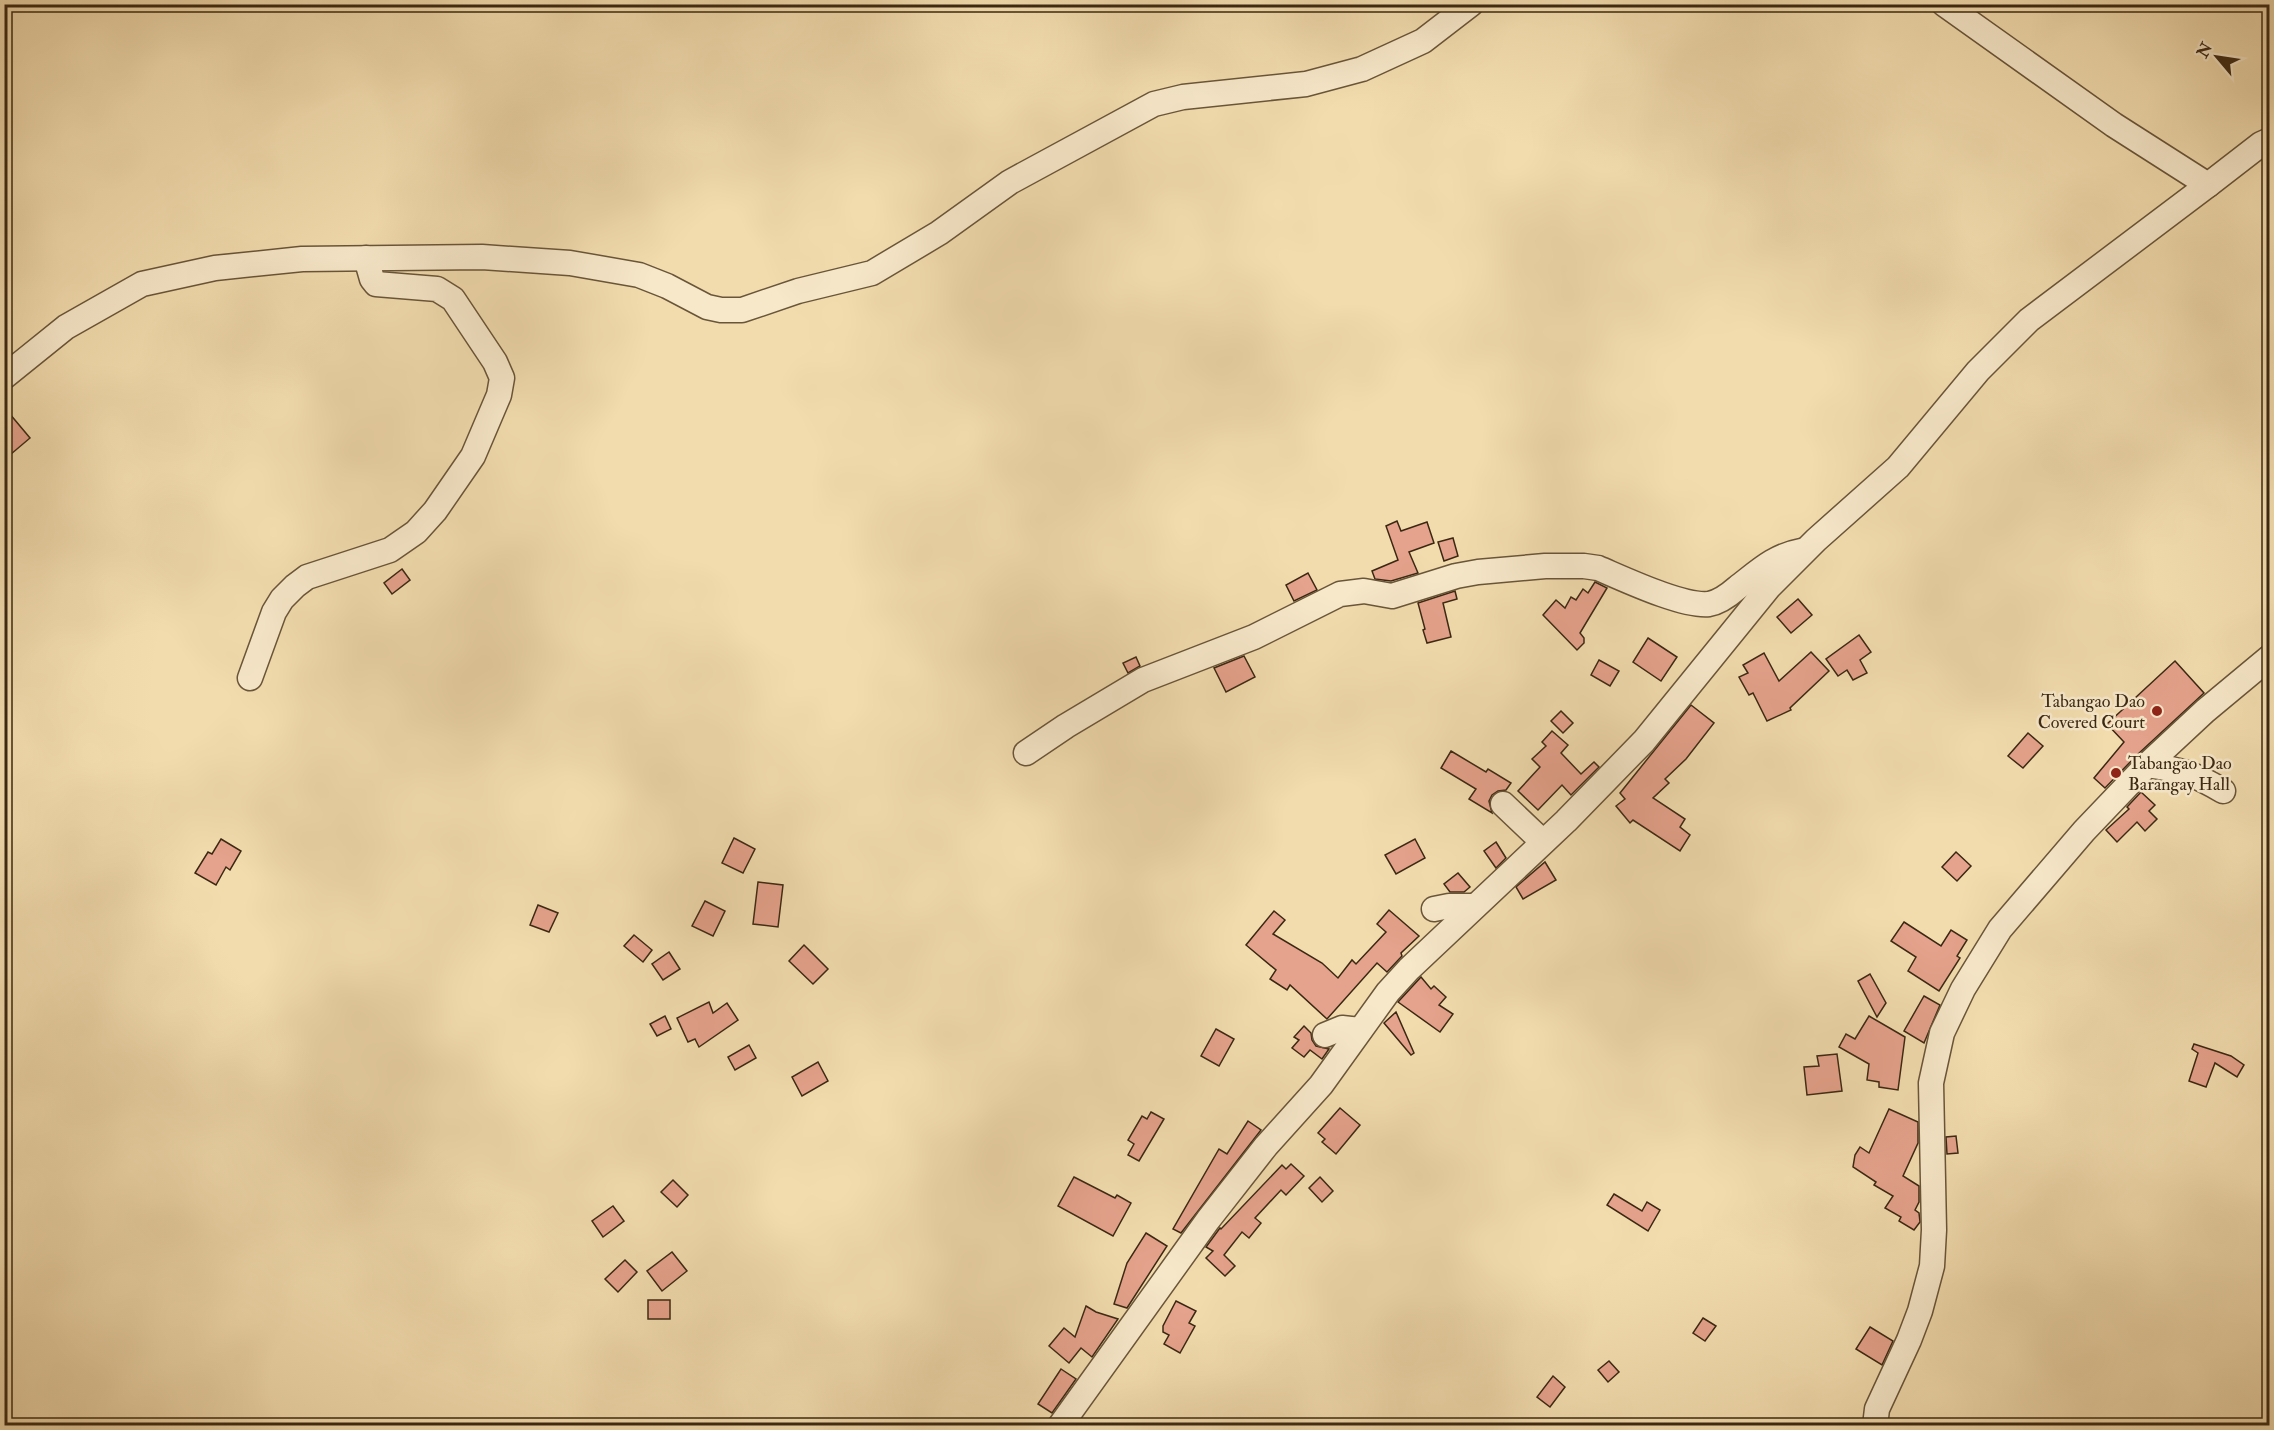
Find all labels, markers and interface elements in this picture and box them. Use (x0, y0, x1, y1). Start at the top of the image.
north arrow (2187, 27, 2247, 87)
text: N (2192, 39, 2217, 62)
place label: Tabangao Dao Covered Court (2038, 690, 2145, 734)
marker: Tabangao Dao Covered Court (2150, 704, 2164, 718)
place label: Tabangao Dao Barangay Hall (2128, 752, 2232, 796)
marker: Tabangao Dao Barangay Hall (2109, 766, 2123, 780)

